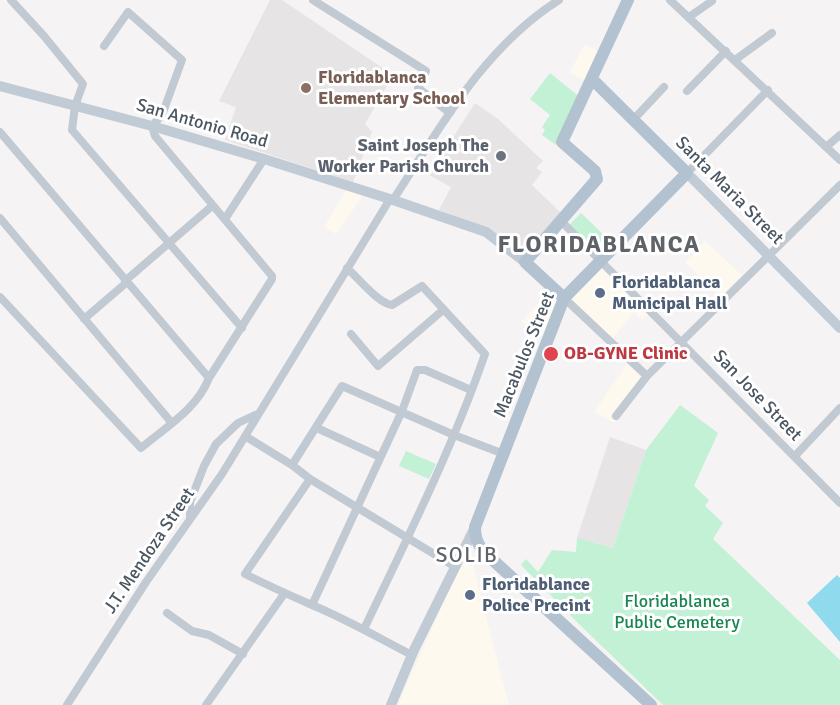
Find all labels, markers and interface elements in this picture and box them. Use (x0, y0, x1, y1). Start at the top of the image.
place label: Floridablanca Elementary School (318, 67, 465, 110)
marker: Floridablanca Elementary School (299, 81, 313, 95)
street label: San Antonio Road (134, 95, 270, 153)
street label: Santa Maria Street (671, 133, 787, 249)
place label: Saint Joseph The Worker Parish Church (318, 135, 489, 178)
marker: Saint Joseph The Worker Parish Church (494, 149, 508, 163)
district label: FLORIDABLANCA (497, 232, 701, 260)
place label: Floridablanca Municipal Hall (612, 272, 727, 314)
marker: Floridablanca Municipal Hall (593, 286, 607, 300)
street label: Macabulos Street (490, 289, 560, 421)
place label: OB-GYNE Clinic (564, 343, 688, 365)
marker: OB-GYNE Clinic (542, 345, 560, 363)
street label: San Jose Street (708, 346, 806, 446)
street label: J.T. Mendoza Street (100, 484, 200, 618)
district label: SOLIB (436, 543, 498, 569)
place label: Floridablance Police Precint (482, 574, 591, 616)
marker: Floridablance Police Precint (463, 588, 477, 602)
park label: Floridablanca Public Cemetery (614, 591, 740, 634)

